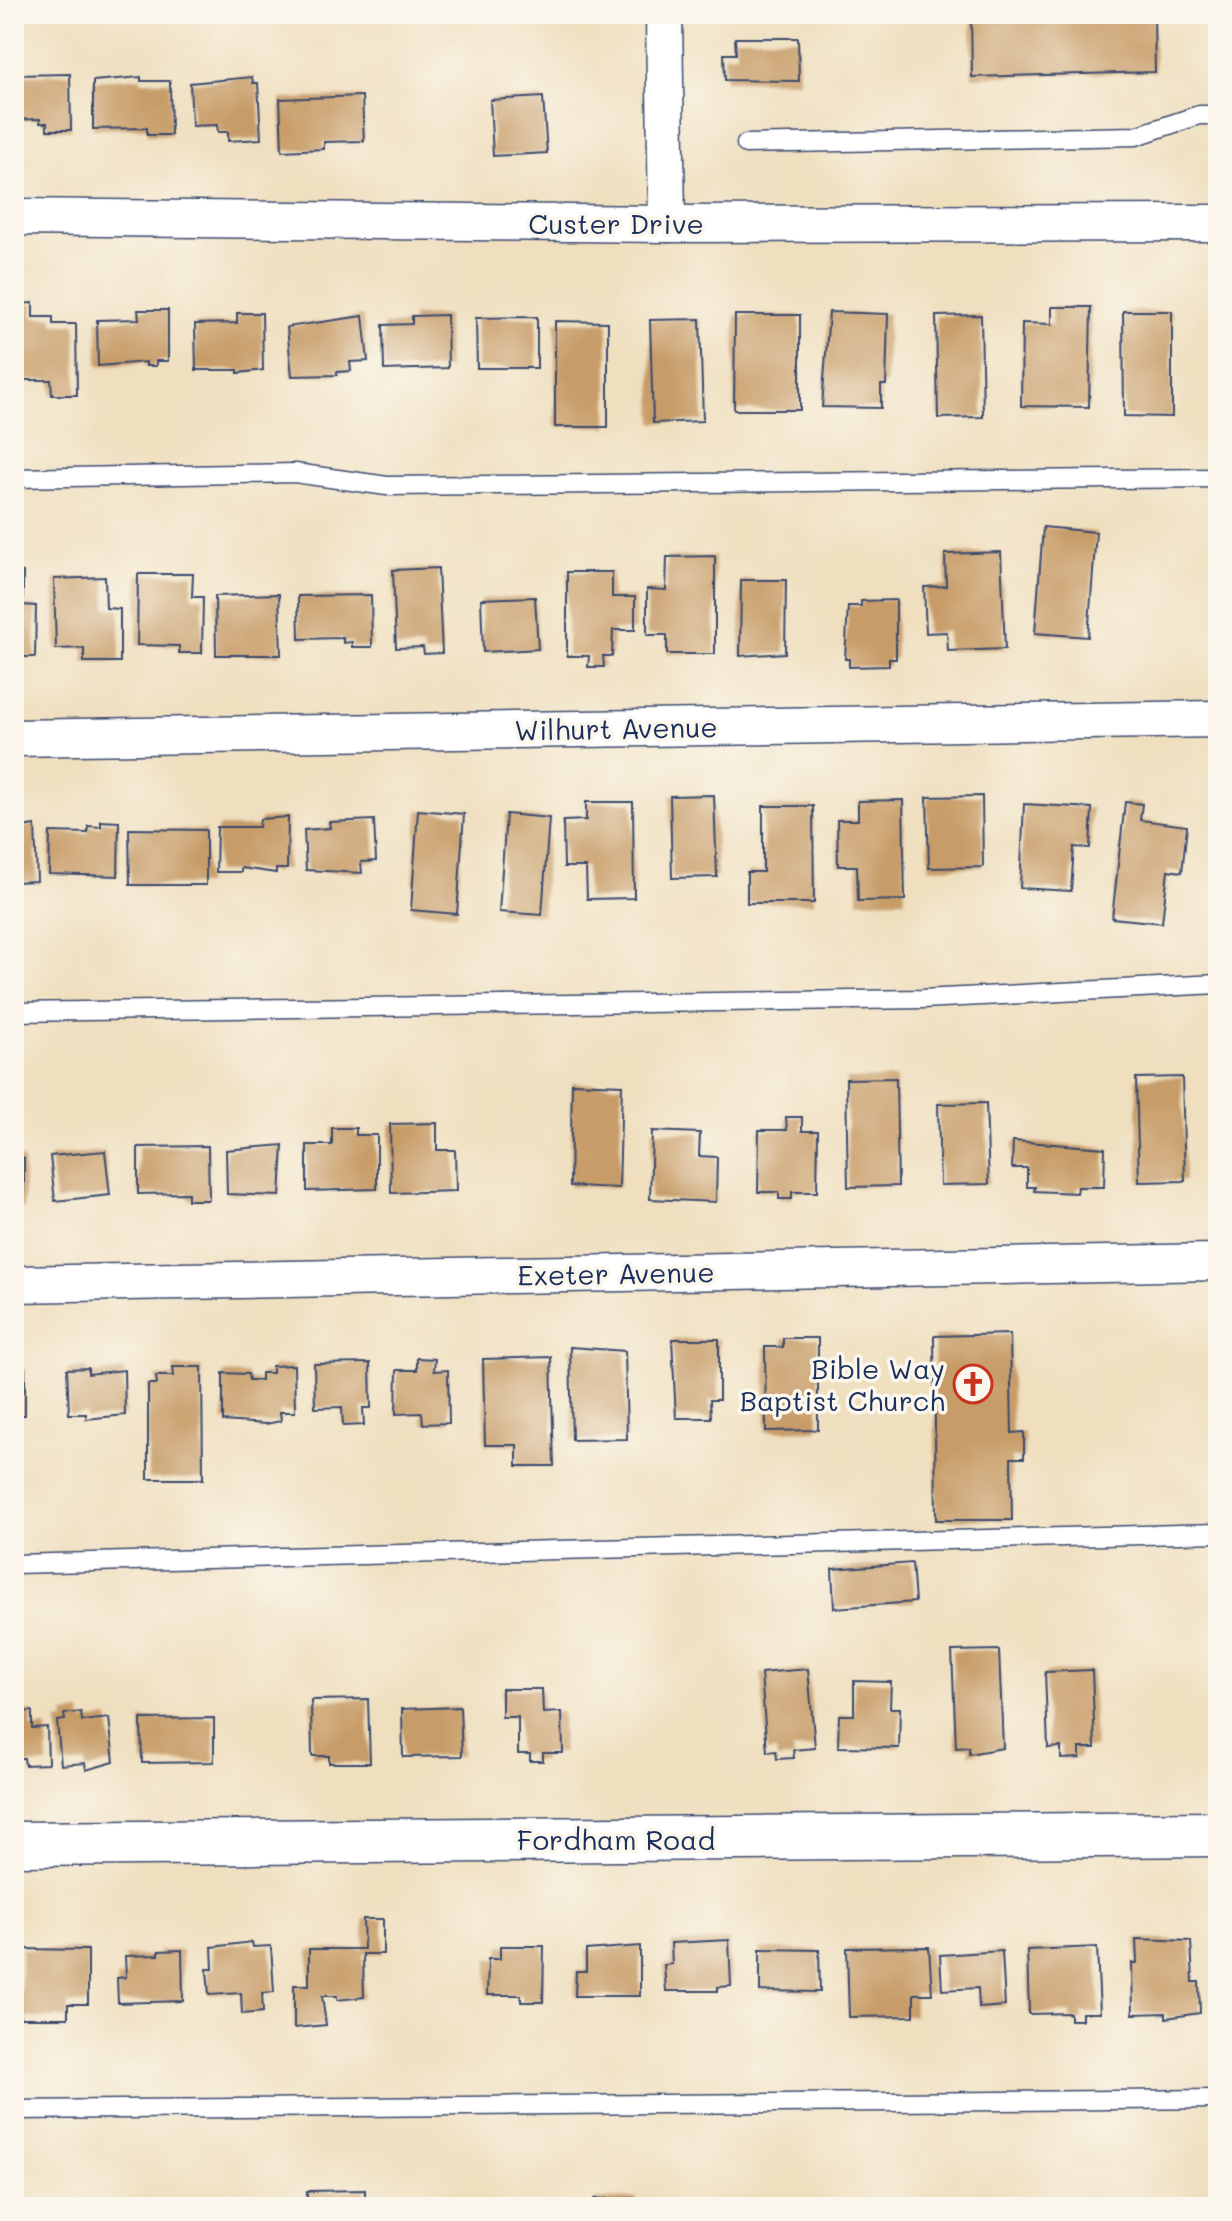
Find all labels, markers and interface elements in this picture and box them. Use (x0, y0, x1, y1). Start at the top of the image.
street label: Custer Drive (528, 205, 704, 241)
street label: Wilhurt Avenue (514, 708, 718, 748)
street label: Exeter Avenue (517, 1253, 715, 1293)
place label: Bible Way Baptist Church (740, 1350, 945, 1418)
church icon: Bible Way Baptist Church (952, 1363, 994, 1405)
street label: Fordham Road (517, 1821, 715, 1857)

